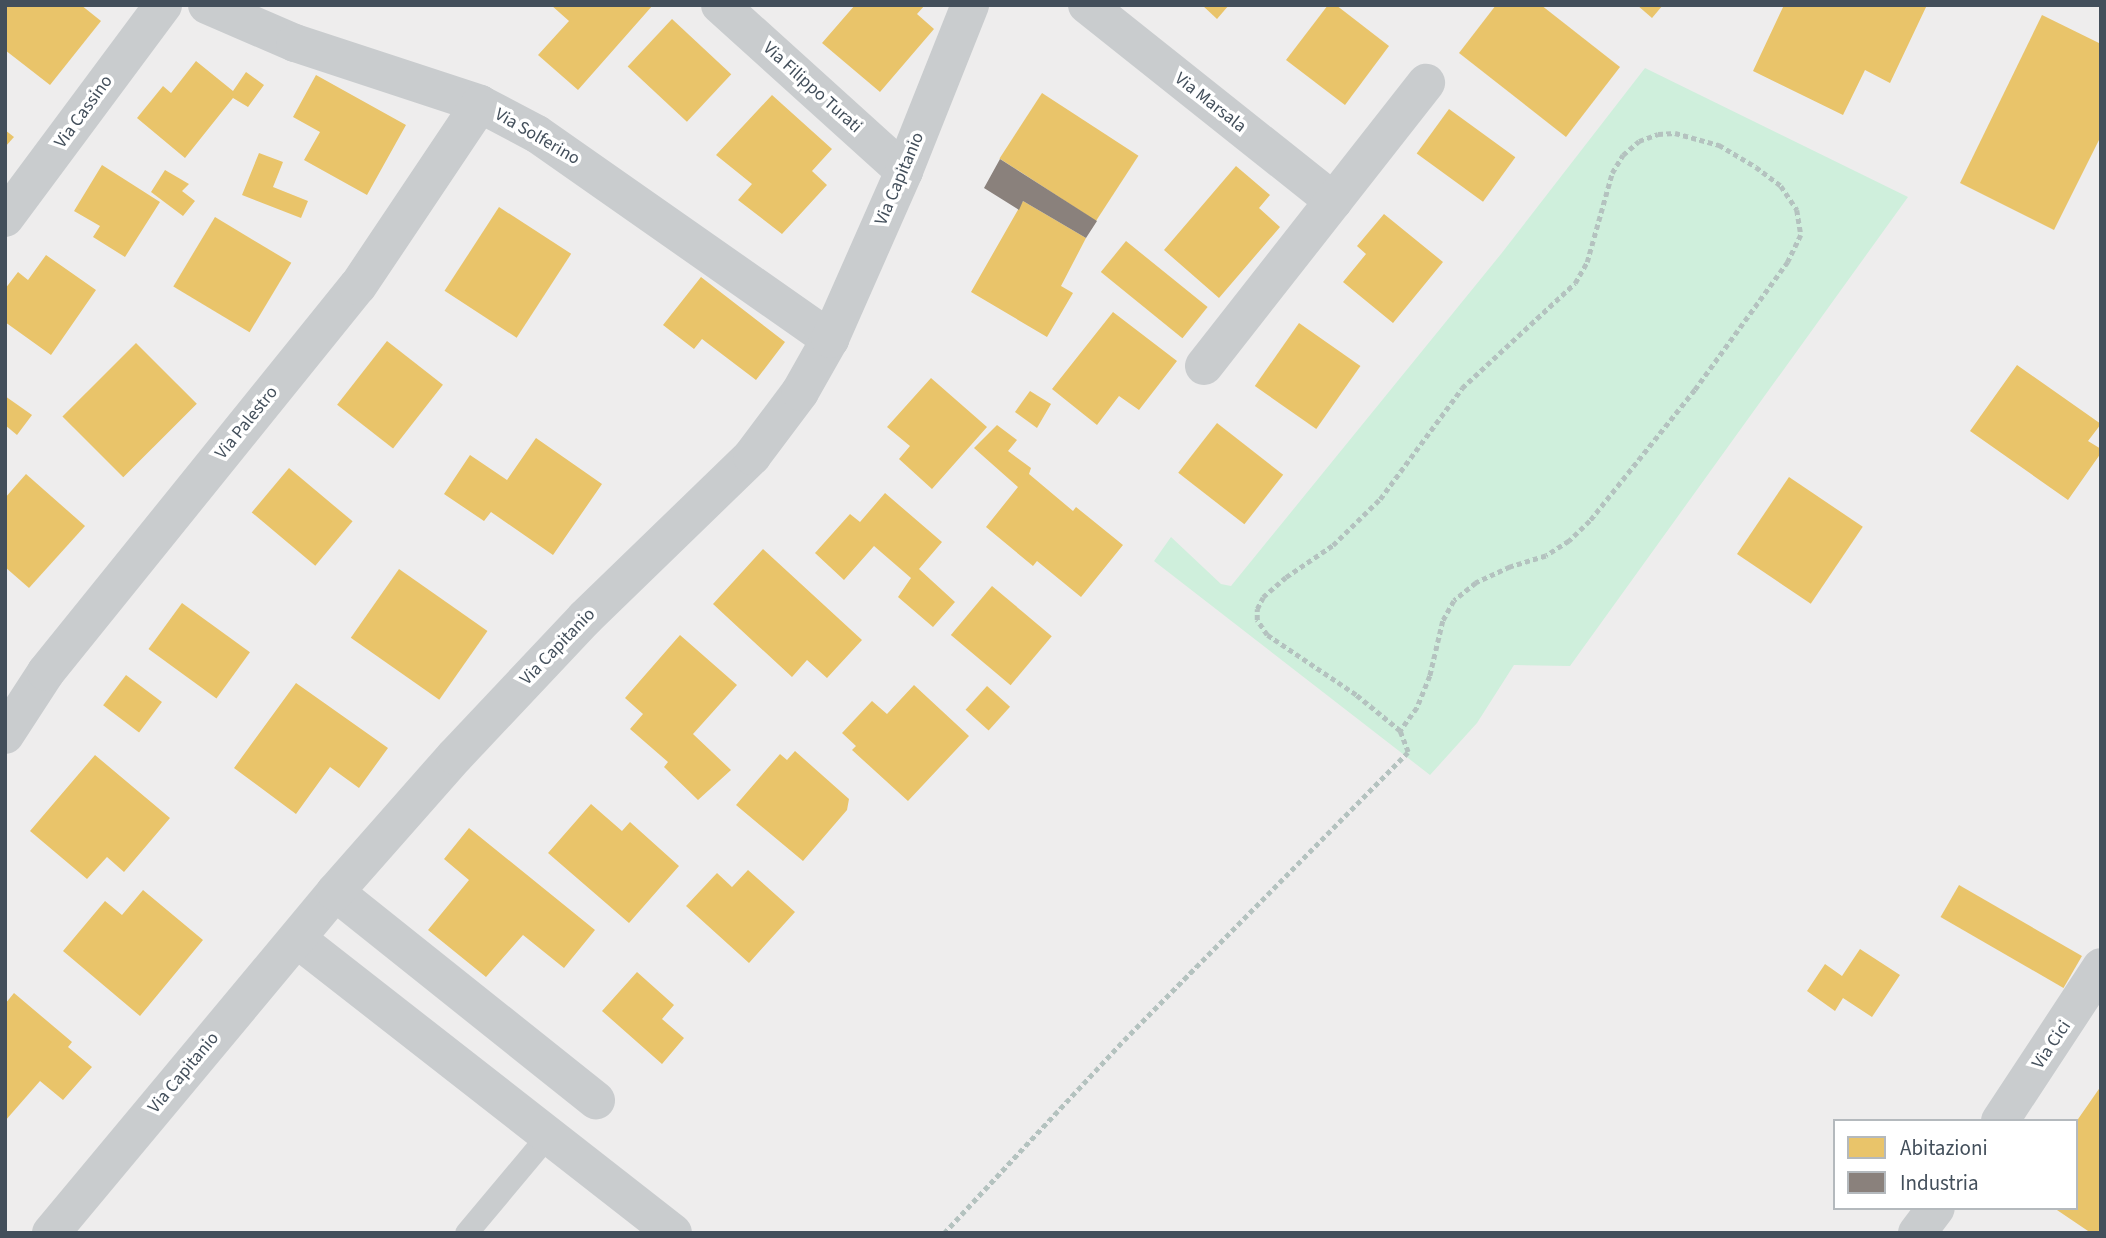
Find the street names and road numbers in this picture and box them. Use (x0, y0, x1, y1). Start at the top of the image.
street label: Via Filippo Turati (758, 38, 866, 138)
street label: Via Marsala (1170, 68, 1250, 138)
street label: Via Cassino (50, 71, 118, 153)
street label: Via Solferino (491, 104, 583, 170)
street label: Via Capitanio (871, 129, 929, 229)
street label: Via Palestro (211, 382, 283, 464)
street label: Via Capitanio (516, 604, 600, 690)
street label: Via Cici (2028, 1017, 2076, 1073)
street label: Via Capitanio (144, 1028, 224, 1118)

